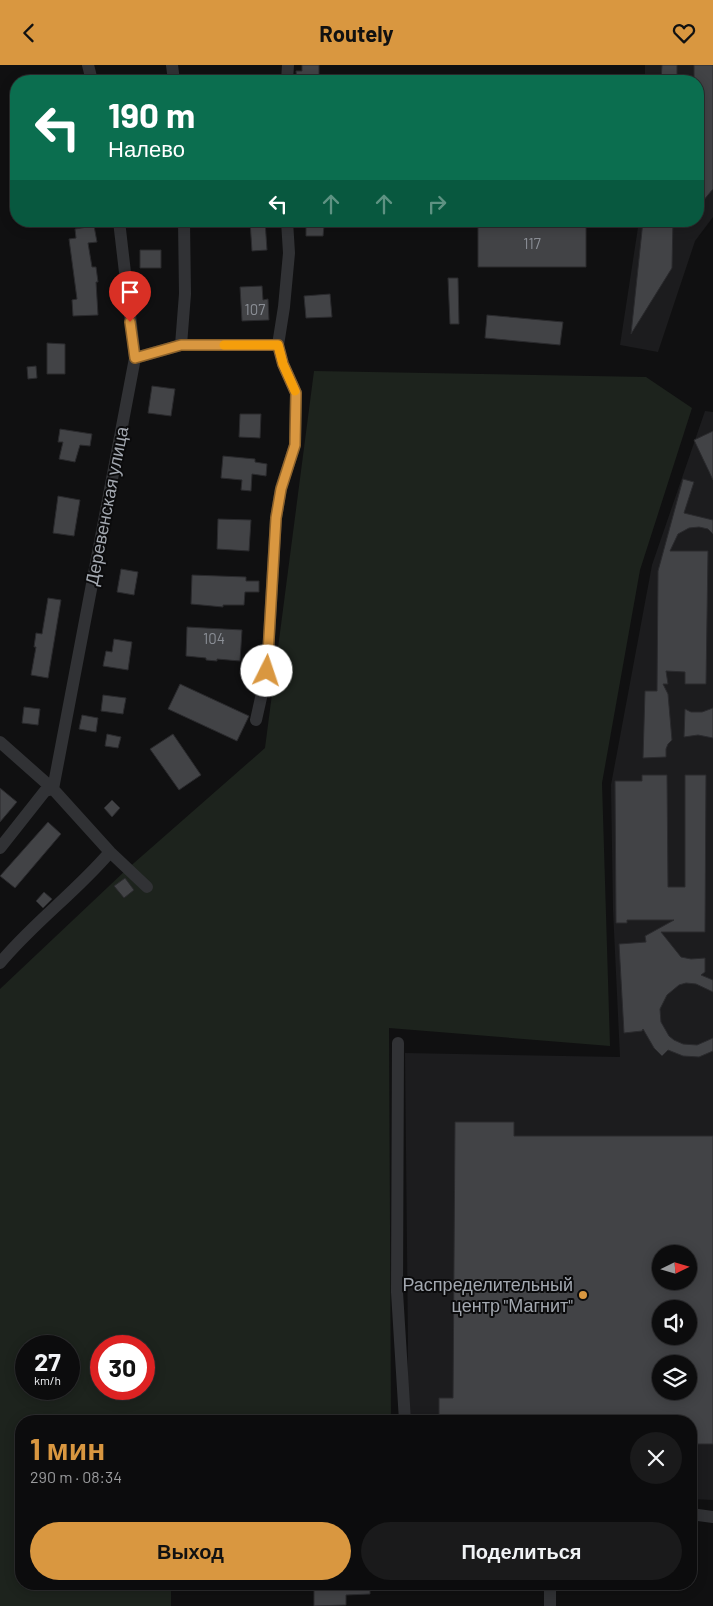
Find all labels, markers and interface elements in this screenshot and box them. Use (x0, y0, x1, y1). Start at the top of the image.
icon: back (15, 19, 43, 47)
icon: heart (670, 19, 698, 47)
text: Routely (319, 20, 394, 46)
text: 190 m (108, 93, 195, 135)
icon: left (25, 95, 90, 160)
text: Налево (108, 135, 185, 161)
icon: left (264, 190, 292, 218)
icon: ahead (317, 190, 345, 218)
icon: ahead (370, 190, 398, 218)
icon: right (423, 190, 451, 218)
house number: 117 (523, 234, 541, 252)
pin (109, 271, 151, 322)
icon: arrive (116, 278, 144, 306)
house number: 107 (245, 300, 265, 318)
street label: Деревенская улица (80, 423, 132, 587)
house number: 104 (203, 629, 225, 647)
position arrow (240, 644, 292, 696)
north arrow (652, 1245, 698, 1290)
map controls (652, 1245, 697, 1400)
place label: Распределительный центр "Магнит" (402, 1273, 573, 1316)
marker: Распределительный центр "Магнит" (577, 1289, 589, 1301)
button: sound (652, 1300, 697, 1345)
speed limit sign: 30 (90, 1335, 155, 1400)
text: 27 (34, 1346, 61, 1376)
button: layers (652, 1355, 697, 1400)
text: km/h (34, 1373, 61, 1387)
text: 1 мин (30, 1430, 105, 1466)
button: close (630, 1432, 682, 1484)
text: 290 m · 08:34 (30, 1467, 122, 1486)
button: Выход (30, 1522, 351, 1580)
button: Поделиться (361, 1522, 682, 1580)

